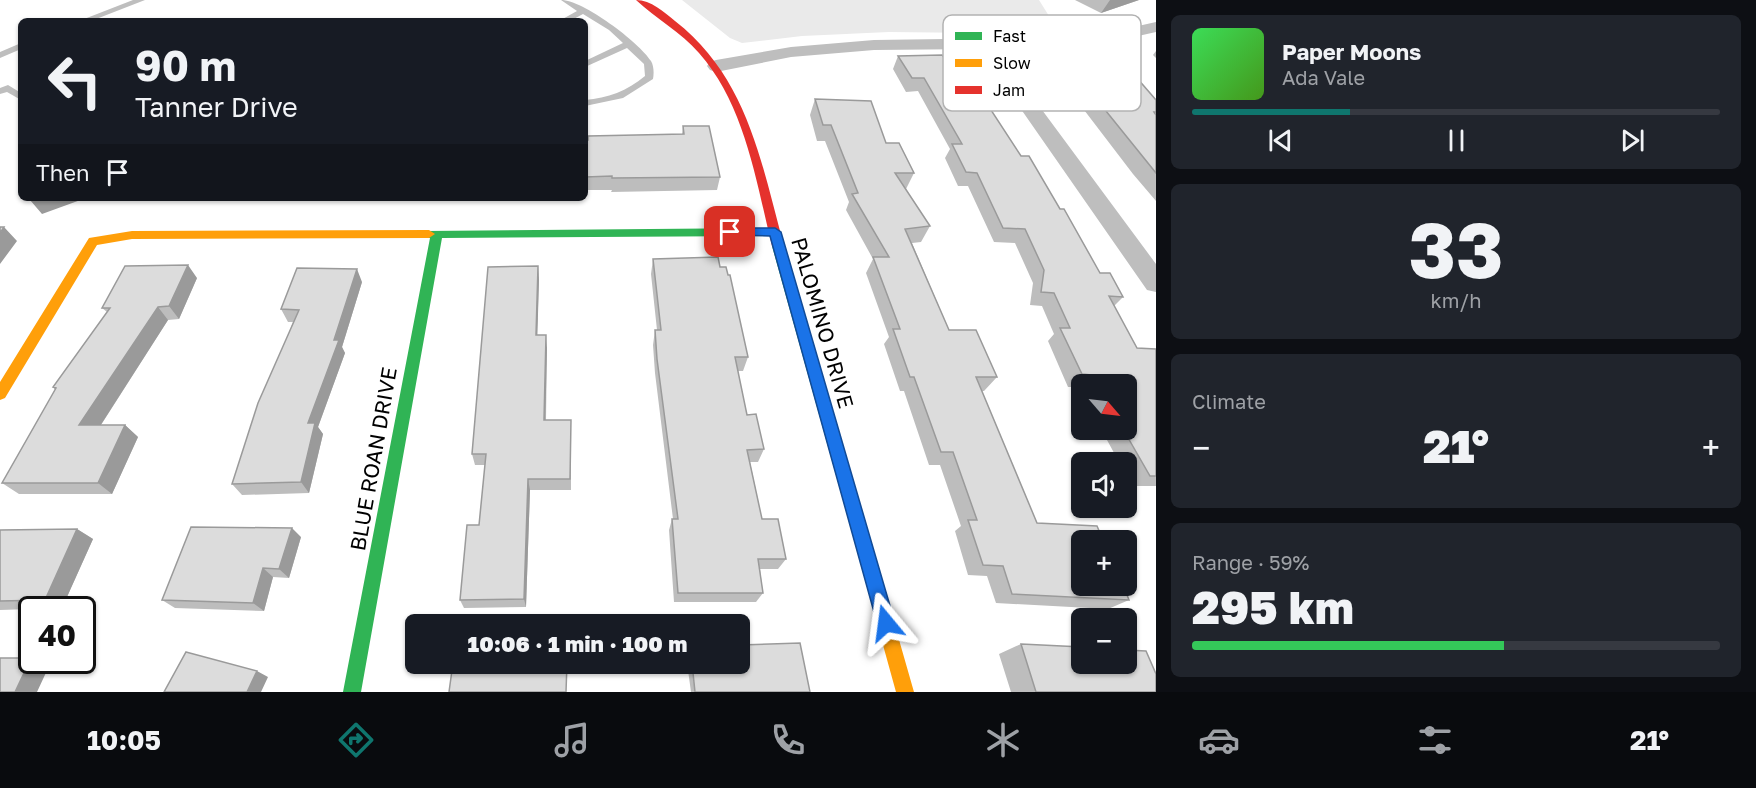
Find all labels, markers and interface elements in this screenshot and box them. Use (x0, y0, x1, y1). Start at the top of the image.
legend (943, 15, 1141, 111)
text: Fast (993, 26, 1026, 46)
text: Paper Moons (1282, 38, 1421, 65)
text: 90 m (135, 40, 236, 90)
icon: left (36, 42, 114, 120)
text: Slow (993, 53, 1031, 73)
text: Ada Vale (1282, 65, 1365, 89)
text: Jam (993, 80, 1025, 100)
text: Tanner Drive (135, 91, 298, 123)
icon: previous (1264, 124, 1297, 157)
icon: pause (1440, 124, 1473, 157)
icon: next (1616, 124, 1649, 157)
icon: arrive (101, 156, 134, 189)
text: Then (36, 159, 89, 186)
text: 33 (1408, 202, 1504, 295)
pin (704, 206, 755, 257)
icon: arrive (713, 215, 746, 248)
street label: PALOMINO DRIVE (786, 234, 860, 411)
text: km/h (1431, 288, 1481, 312)
street label: BLUE ROAN DRIVE (344, 365, 402, 553)
north arrow (1071, 374, 1137, 440)
map controls (1071, 374, 1137, 674)
text: Climate (1192, 389, 1266, 413)
text: 21° (1423, 419, 1489, 473)
text: − (1192, 428, 1210, 467)
text: + (1702, 428, 1720, 467)
button: sound (1071, 452, 1137, 518)
button: + (1071, 530, 1137, 596)
text: Range · 59% (1192, 550, 1309, 574)
text: 295 km (1192, 580, 1354, 634)
position arrow (854, 591, 918, 655)
speed limit sign: 40 (18, 596, 96, 674)
button: − (1071, 608, 1137, 674)
text: 10:06 · 1 min · 100 m (468, 630, 687, 657)
icon: directions (335, 719, 377, 761)
icon: music (551, 719, 593, 761)
icon: phone (767, 719, 809, 761)
icon: climate (982, 719, 1024, 761)
icon: car (1198, 719, 1240, 761)
icon: filters (1414, 719, 1456, 761)
text: 10:05 (87, 724, 161, 756)
text: 21° (1630, 724, 1669, 756)

